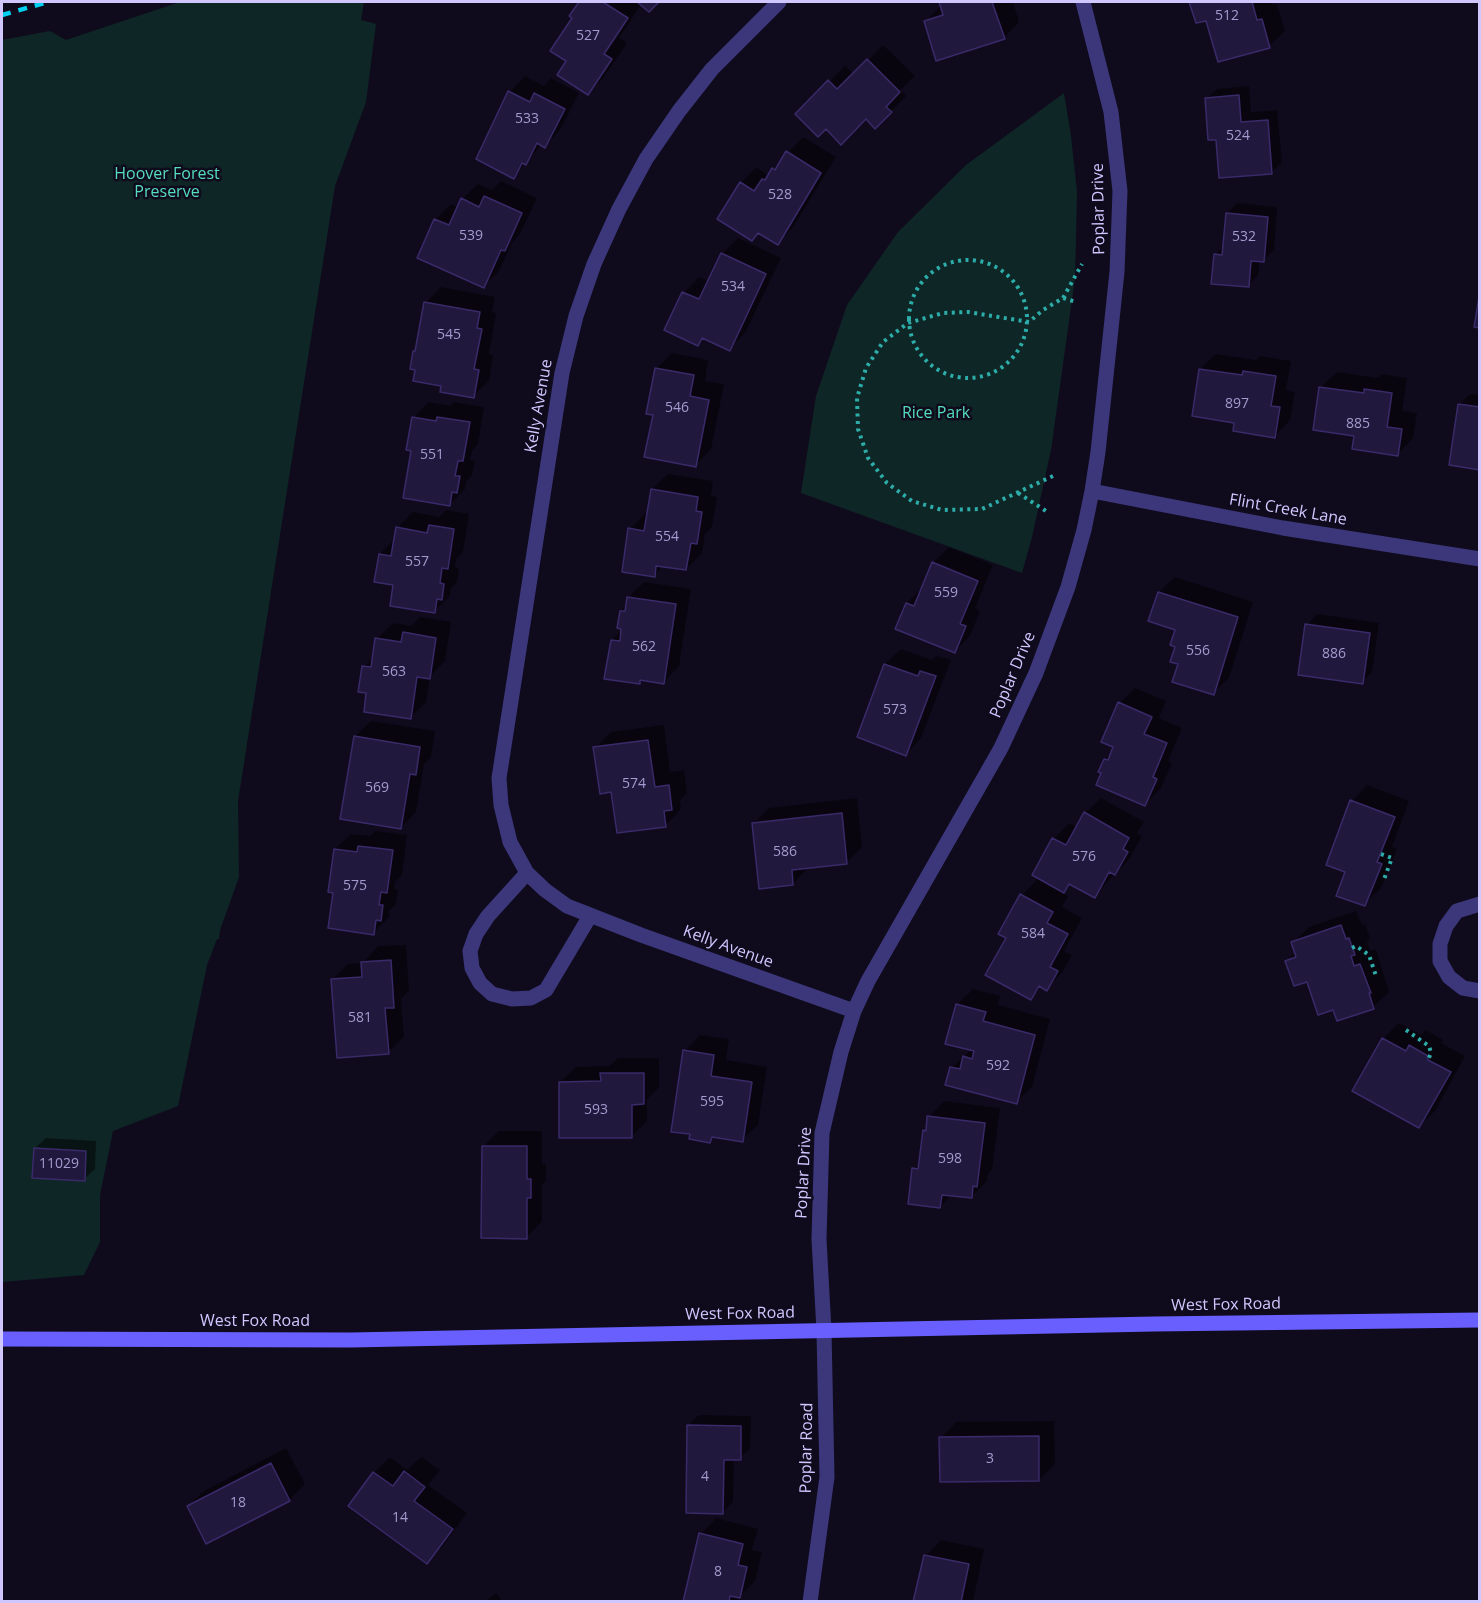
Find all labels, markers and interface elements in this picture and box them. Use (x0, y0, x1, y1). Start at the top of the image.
house number: 512 (1215, 8, 1239, 24)
house number: 527 (576, 28, 600, 44)
house number: 533 (515, 111, 539, 127)
house number: 524 (1226, 128, 1250, 144)
street label: Poplar Drive (1089, 163, 1109, 255)
park label: Hoover Forest Preserve (114, 164, 220, 202)
house number: 528 (768, 187, 792, 203)
house number: 539 (459, 228, 483, 244)
house number: 532 (1232, 229, 1256, 245)
house number: 534 (721, 279, 745, 295)
house number: 545 (437, 327, 461, 343)
street label: Kelly Avenue (521, 358, 557, 454)
house number: 897 (1225, 396, 1249, 412)
house number: 546 (665, 400, 689, 416)
park label: Rice Park (902, 403, 970, 423)
house number: 885 (1346, 416, 1370, 432)
house number: 551 (420, 447, 444, 463)
street label: Flint Creek Lane (1228, 490, 1348, 530)
house number: 554 (655, 529, 679, 545)
house number: 557 (405, 554, 429, 570)
house number: 559 (934, 585, 958, 601)
street label: Poplar Drive (986, 629, 1040, 721)
house number: 562 (632, 639, 656, 655)
house number: 556 (1186, 643, 1210, 659)
house number: 886 (1322, 646, 1346, 662)
house number: 563 (382, 664, 406, 680)
house number: 573 (883, 702, 907, 718)
house number: 574 (622, 776, 646, 792)
house number: 569 (365, 780, 389, 796)
house number: 586 (773, 844, 797, 860)
house number: 576 (1072, 849, 1096, 865)
house number: 575 (343, 878, 367, 894)
street label: Kelly Avenue (680, 922, 776, 972)
house number: 584 (1021, 926, 1045, 942)
house number: 581 (348, 1010, 372, 1026)
house number: 592 (986, 1058, 1010, 1074)
house number: 595 (700, 1094, 724, 1110)
house number: 593 (584, 1102, 608, 1118)
street label: Poplar Drive (792, 1127, 816, 1219)
house number: 598 (938, 1151, 962, 1167)
house number: 11029 (39, 1156, 79, 1172)
street label: West Fox Road (1171, 1294, 1281, 1316)
street label: West Fox Road (685, 1303, 795, 1325)
street label: West Fox Road (200, 1311, 310, 1331)
street label: Poplar Road (797, 1402, 817, 1494)
house number: 3 (986, 1451, 994, 1467)
house number: 4 (701, 1469, 709, 1485)
house number: 18 (230, 1495, 246, 1511)
house number: 14 (392, 1510, 408, 1526)
house number: 8 (714, 1564, 722, 1580)

